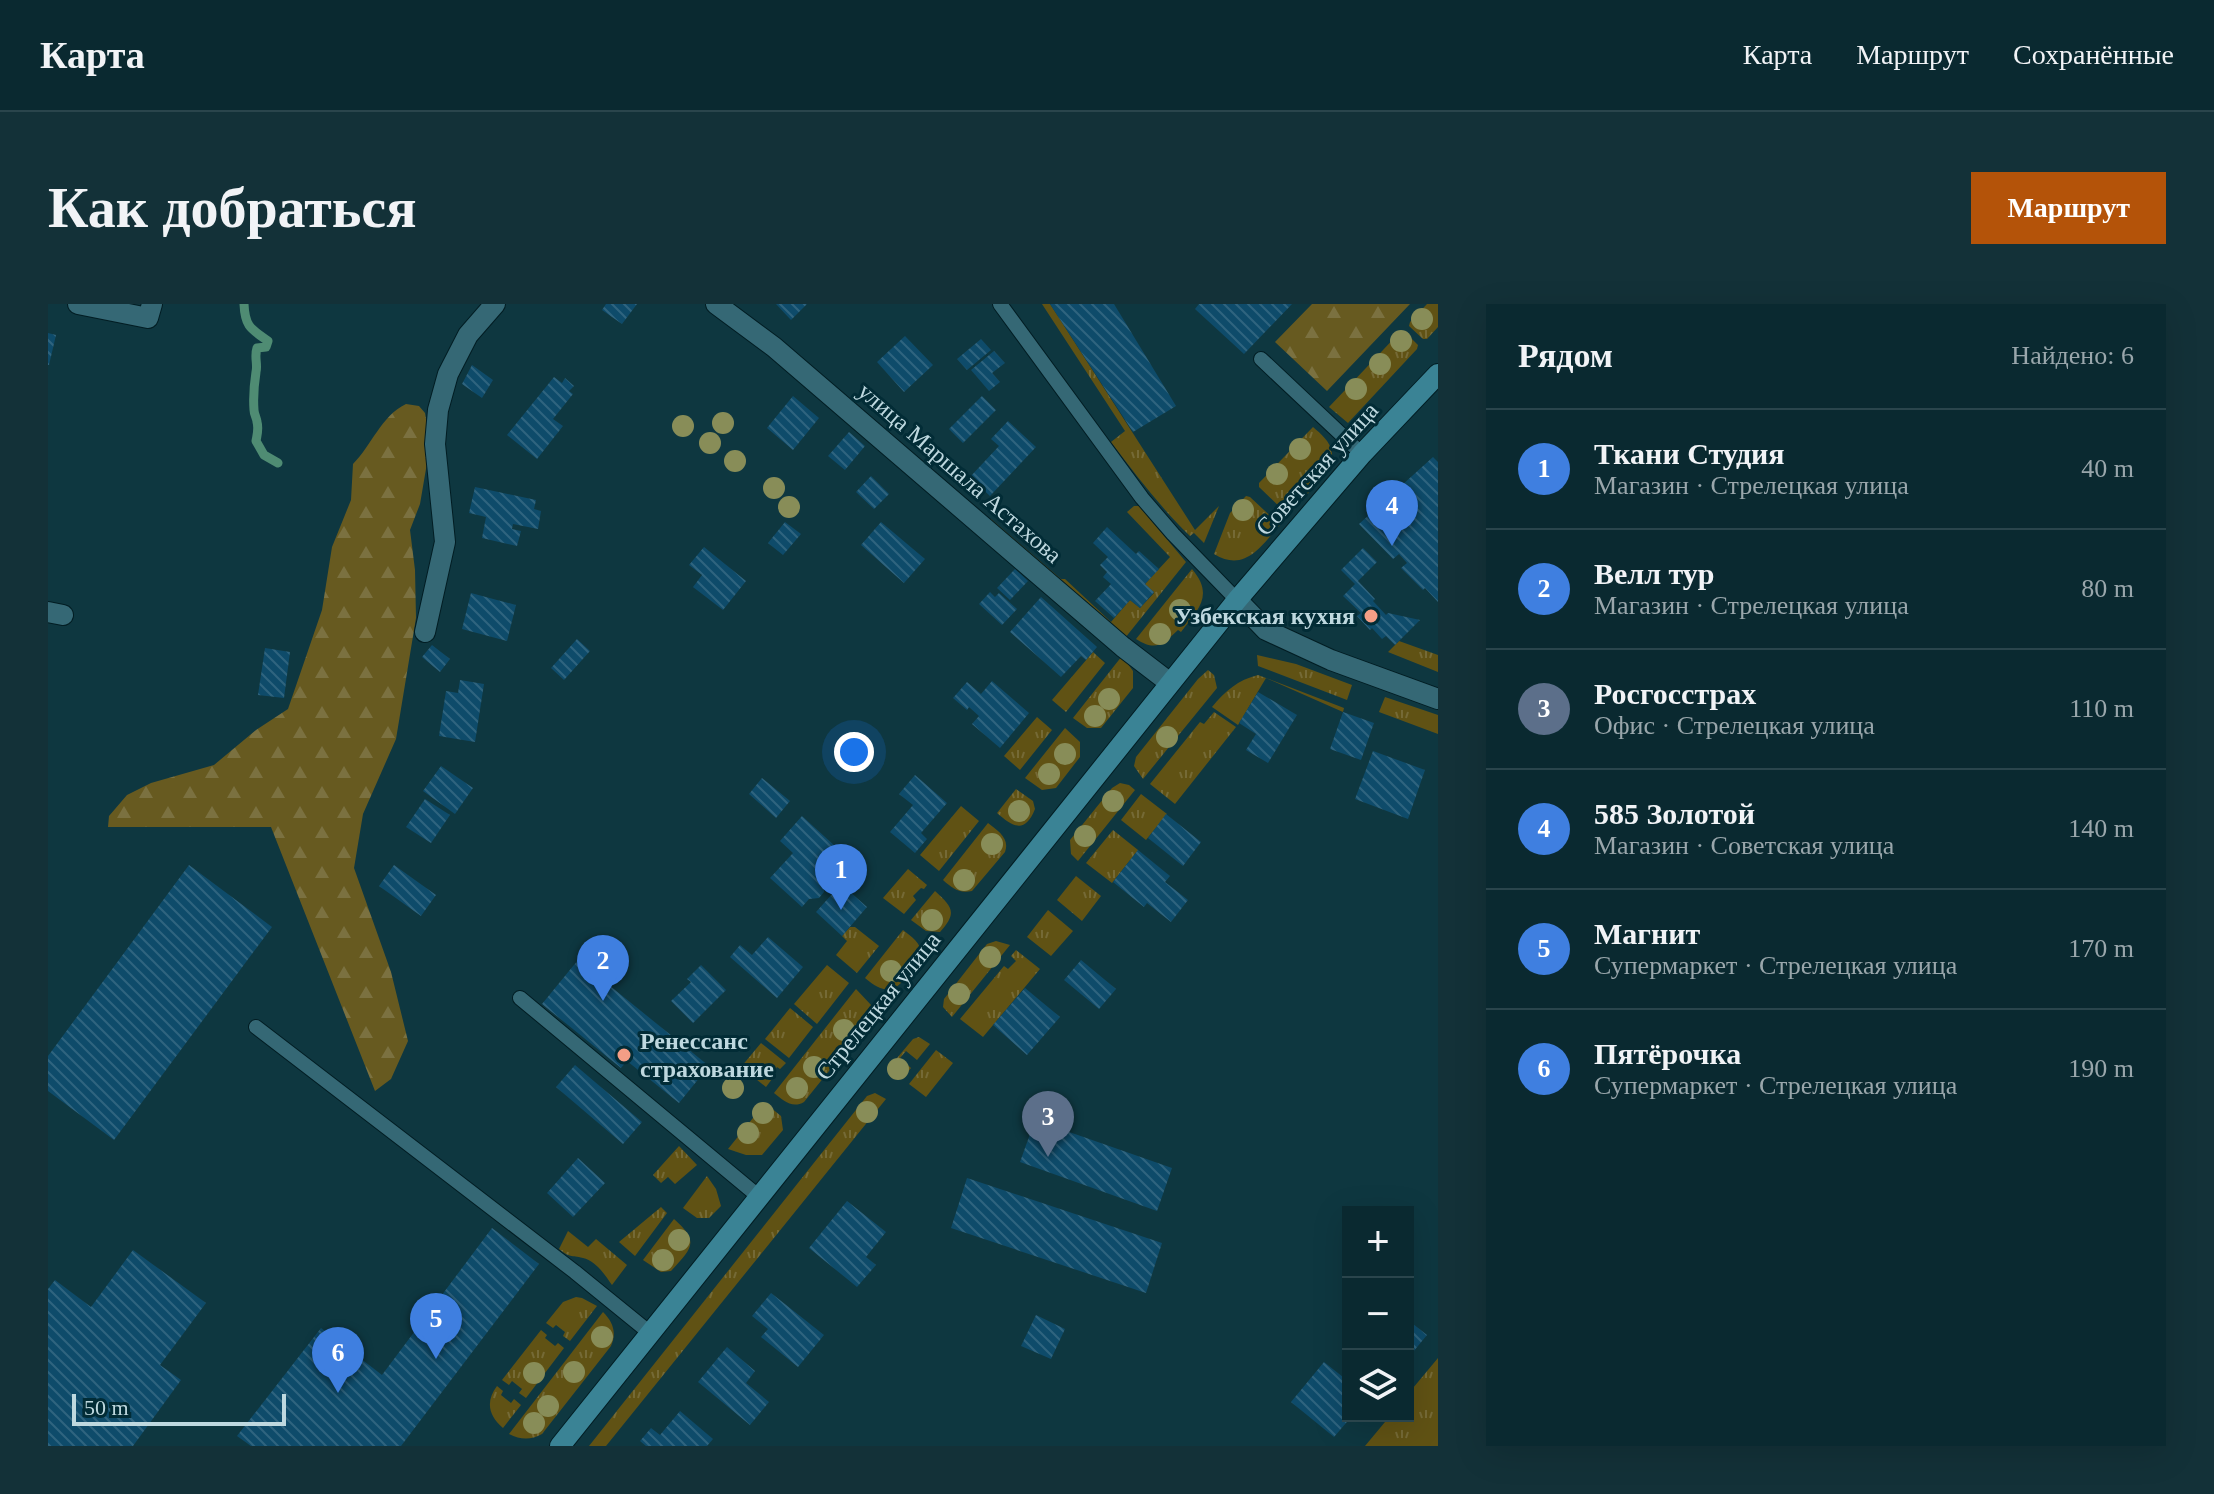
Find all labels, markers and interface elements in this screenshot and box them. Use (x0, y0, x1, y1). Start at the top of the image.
text: Карта (40, 34, 145, 76)
text: Карта (1743, 39, 1812, 70)
text: Маршрут (1856, 39, 1969, 70)
text: Сохранённые (2013, 39, 2174, 70)
button: Маршрут (1971, 172, 2166, 244)
text: Как добраться (48, 177, 416, 239)
text: Рядом (1518, 337, 1613, 374)
text: Найдено: 6 (2011, 341, 2134, 370)
street label: улица Маршала Астахова (853, 378, 1067, 569)
street label: Советская улица (1251, 397, 1384, 541)
text: Ткани Студия (1594, 437, 1785, 470)
text: 1 (1538, 454, 1551, 483)
text: 40 m (2081, 454, 2134, 483)
text: Магазин · Стрелецкая улица (1594, 471, 1909, 500)
pin: 4 (1366, 480, 1418, 546)
text: Велл тур (1594, 557, 1715, 590)
text: 2 (1538, 574, 1551, 603)
text: 80 m (2081, 574, 2134, 603)
text: Магазин · Стрелецкая улица (1594, 591, 1909, 620)
place label: Узбекская кухня (1175, 603, 1355, 629)
marker: Узбекская кухня (1362, 607, 1380, 625)
text: Росгосстрах (1594, 677, 1756, 710)
text: 3 (1538, 694, 1551, 723)
text: 110 m (2069, 694, 2134, 723)
text: Офис · Стрелецкая улица (1594, 711, 1875, 740)
your location (834, 732, 874, 772)
text: 585 Золотой (1594, 797, 1755, 830)
text: 4 (1538, 814, 1551, 843)
text: 140 m (2068, 814, 2134, 843)
text: Магазин · Советская улица (1594, 831, 1894, 860)
pin: 1 (815, 844, 867, 910)
text: Магнит (1594, 917, 1700, 950)
street label: Стрелецкая улица (810, 927, 946, 1085)
text: 5 (1538, 934, 1551, 963)
text: 170 m (2068, 934, 2134, 963)
pin: 2 (577, 935, 629, 1001)
text: Супермаркет · Стрелецкая улица (1594, 951, 1957, 980)
place label: Ренессанс страхование (640, 1028, 774, 1082)
text: Пятёрочка (1594, 1037, 1741, 1070)
marker: Ренессанс страхование (615, 1046, 633, 1064)
text: 6 (1538, 1054, 1551, 1083)
text: 190 m (2068, 1054, 2134, 1083)
text: Супермаркет · Стрелецкая улица (1594, 1071, 1957, 1100)
pin: 3 (1022, 1091, 1074, 1157)
map controls (1342, 1206, 1414, 1422)
button: + (1342, 1206, 1414, 1278)
button: − (1342, 1278, 1414, 1350)
pin: 5 (410, 1293, 462, 1359)
pin: 6 (312, 1327, 364, 1393)
button: layers (1342, 1350, 1414, 1422)
scale bar (72, 1390, 286, 1426)
text: 50 m (84, 1395, 129, 1420)

